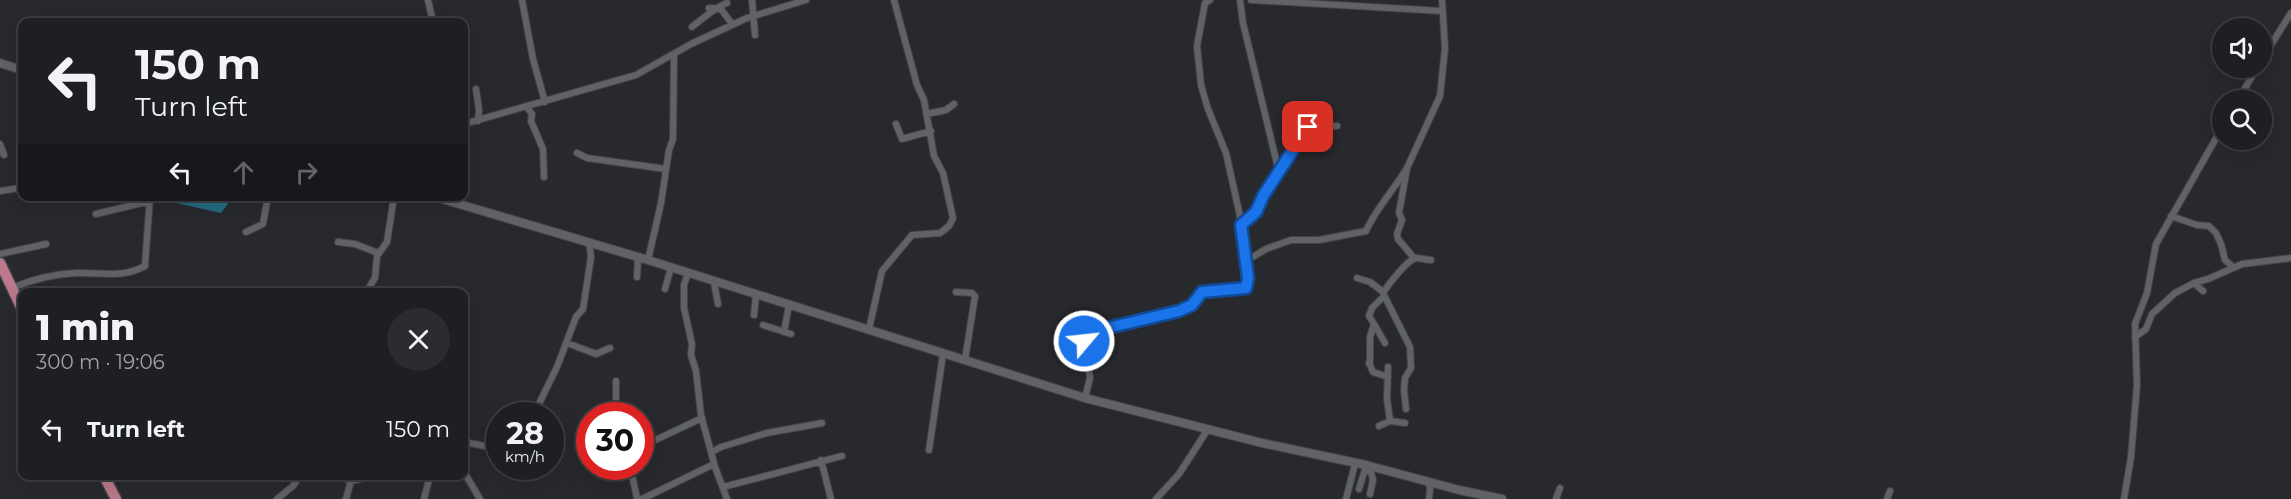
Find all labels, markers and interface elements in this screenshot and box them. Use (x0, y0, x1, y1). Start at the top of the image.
map controls (2212, 18, 2272, 150)
button: sound (2212, 18, 2272, 78)
text: 150 m (135, 38, 261, 90)
icon: left (36, 42, 114, 120)
text: Turn left (135, 90, 248, 123)
button: search (2212, 90, 2272, 150)
pin (1282, 101, 1333, 152)
icon: arrive (1291, 110, 1324, 143)
icon: left (164, 156, 197, 189)
icon: ahead (227, 156, 260, 189)
icon: right (290, 156, 323, 189)
text: 1 min (36, 305, 135, 349)
button: close (387, 308, 450, 371)
position arrow (1052, 309, 1116, 373)
text: 300 m · 19:06 (36, 350, 165, 374)
speed limit sign: 30 (576, 402, 654, 480)
icon: left (36, 413, 69, 446)
text: 28 (506, 415, 544, 452)
text: Turn left (87, 416, 185, 443)
text: 150 m (386, 416, 450, 443)
text: km/h (505, 447, 545, 466)

